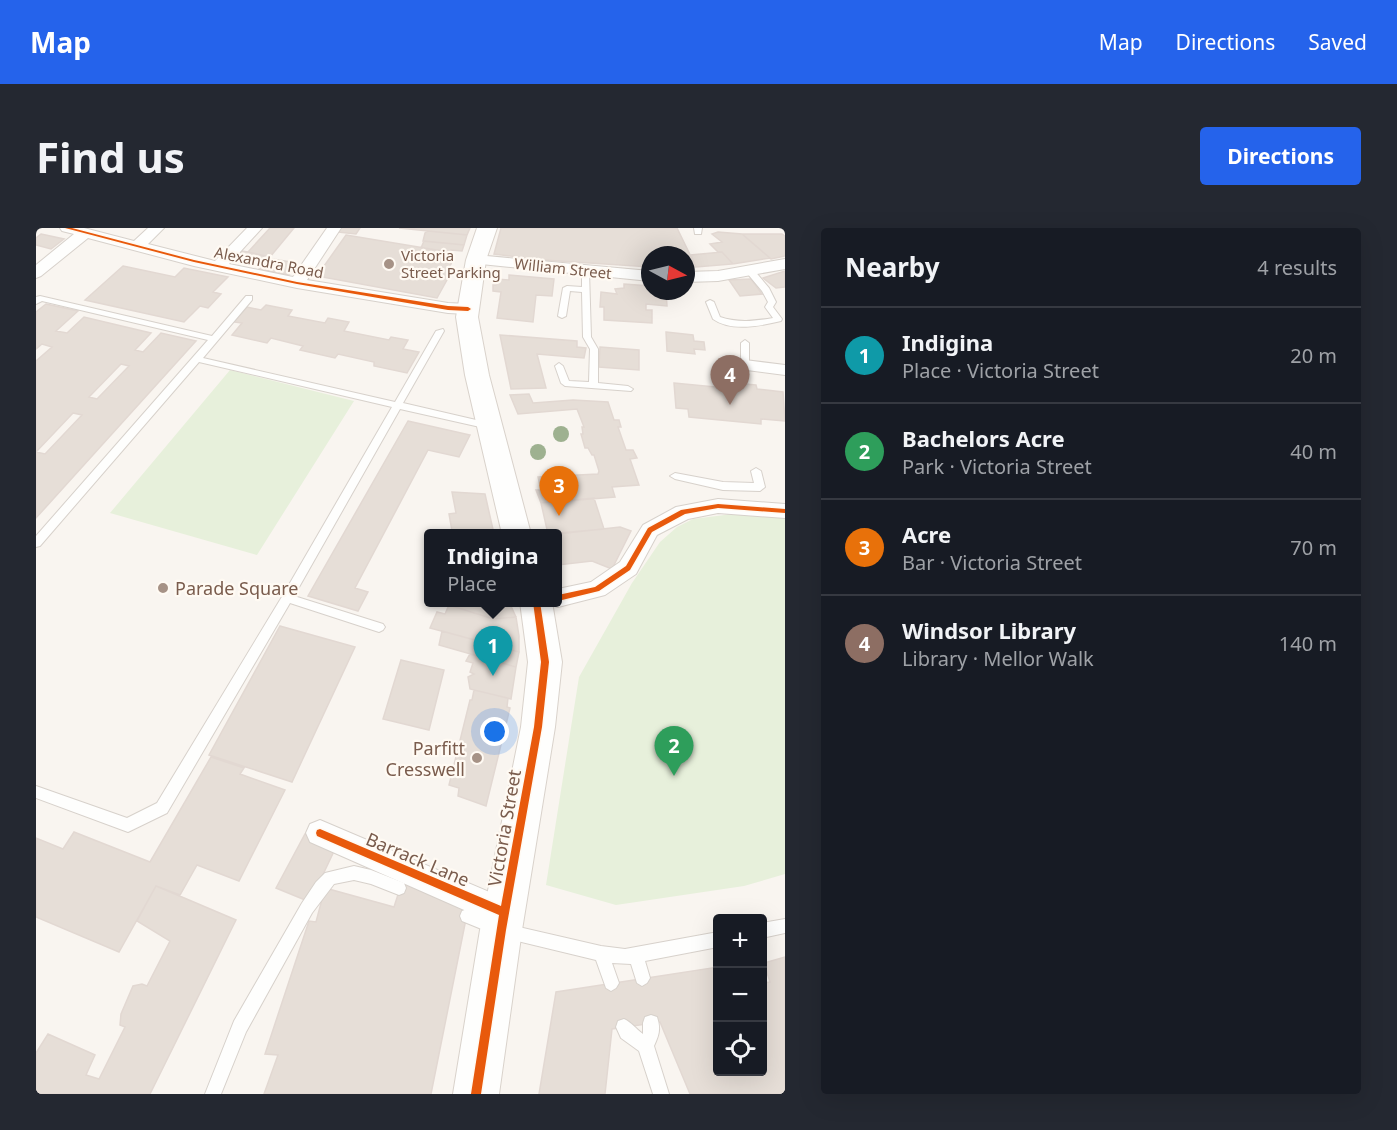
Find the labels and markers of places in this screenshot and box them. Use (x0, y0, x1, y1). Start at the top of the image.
place label: Victoria Street Parking (401, 245, 501, 282)
marker: Victoria Street Parking (382, 257, 396, 271)
pin: 4 (710, 356, 750, 405)
pin: 3 (540, 466, 578, 516)
place label: Parade Square (175, 576, 298, 600)
marker: Parade Square (156, 581, 170, 595)
pin: 1 (474, 626, 512, 676)
pin: 2 (654, 726, 694, 776)
place label: Parfitt Cresswell (386, 736, 465, 781)
marker: Parfitt Cresswell (470, 751, 484, 765)

